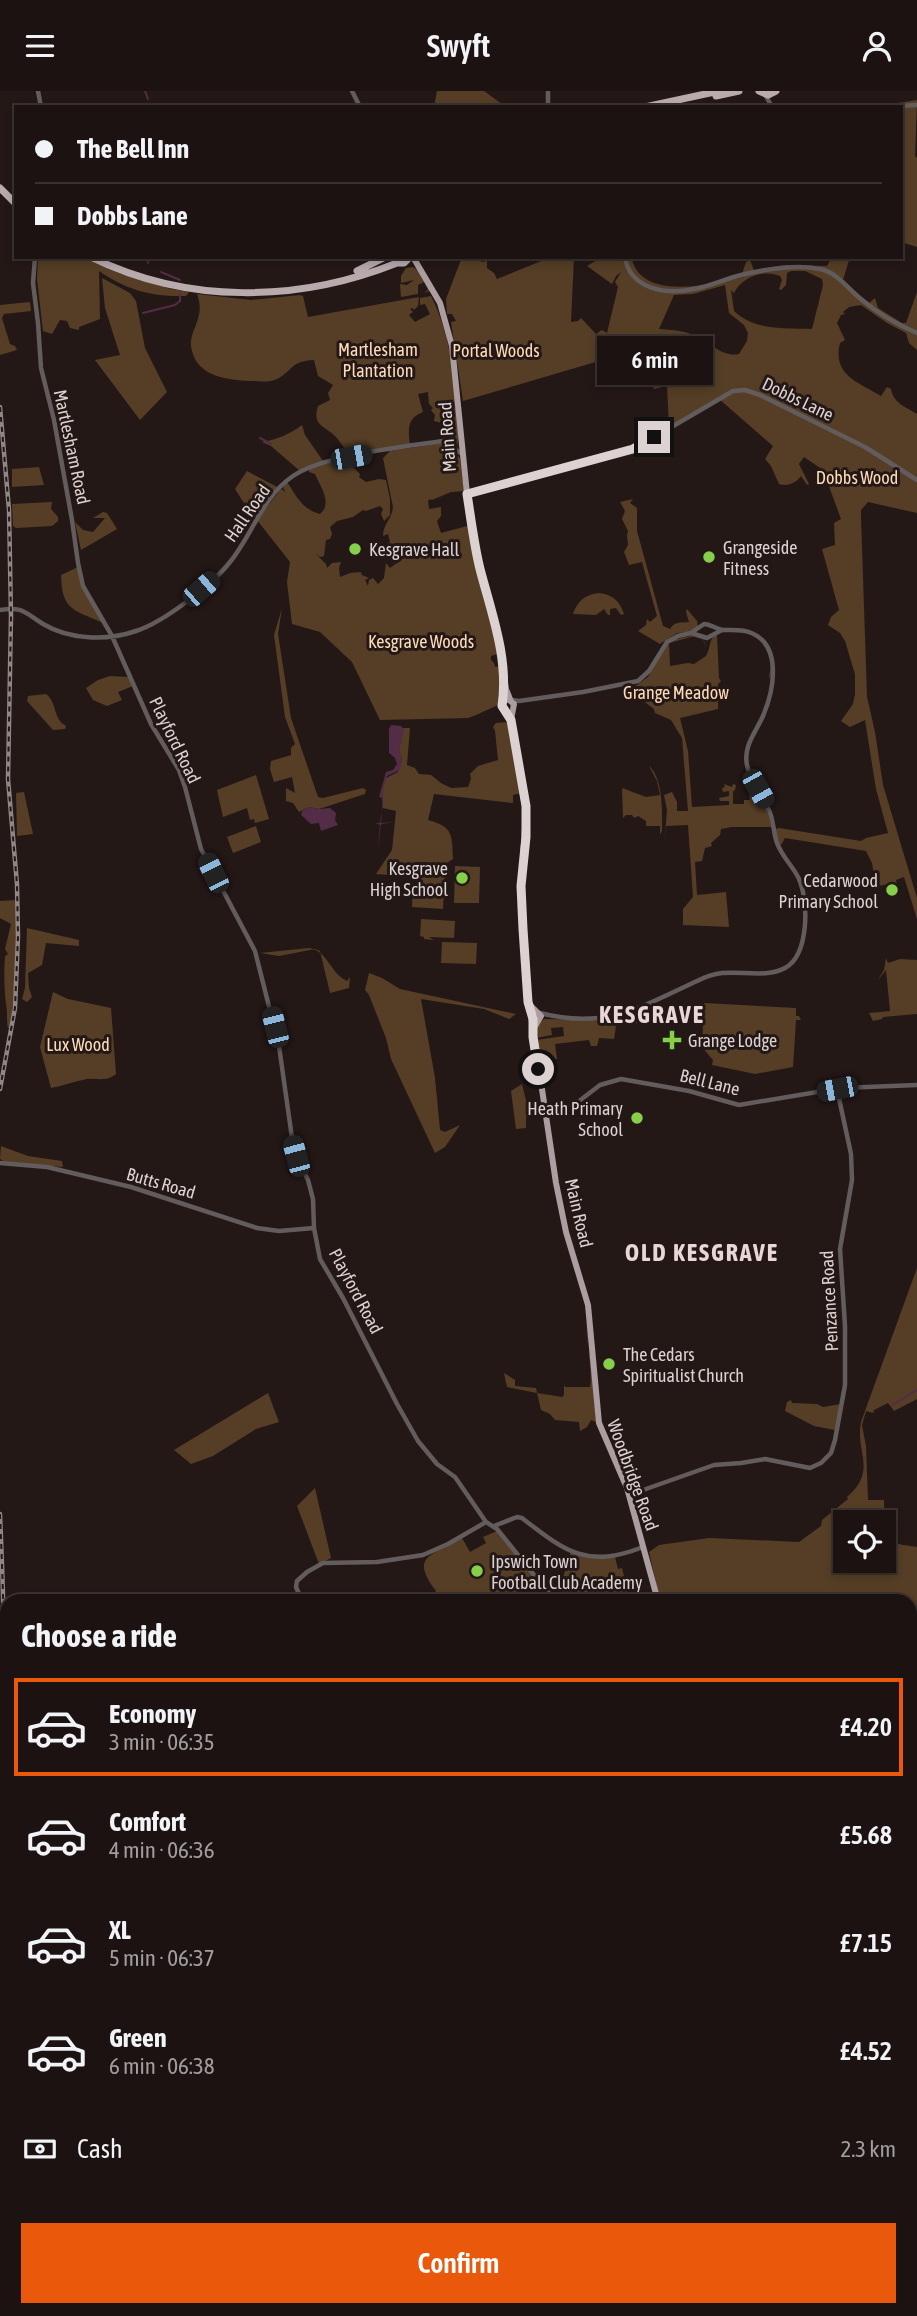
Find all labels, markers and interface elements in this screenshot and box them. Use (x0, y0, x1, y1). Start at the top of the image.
icon: menu (21, 27, 59, 65)
text: Swyft (427, 27, 490, 64)
icon: person (858, 27, 896, 65)
text: The Bell Inn (77, 134, 189, 164)
text: Dobbs Lane (77, 201, 188, 231)
callout: 6 min (596, 335, 712, 385)
park label: Martlesham Plantation (338, 339, 418, 381)
park label: Portal Woods (452, 340, 540, 361)
text: 6 min (632, 347, 678, 373)
street label: Dobbs Lane (759, 373, 837, 425)
street label: Martlesham Road (50, 388, 94, 506)
street label: Main Road (434, 401, 460, 473)
route end (638, 421, 670, 453)
car (329, 443, 374, 471)
park label: Dobbs Wood (816, 467, 898, 488)
street label: Hall Road (220, 480, 274, 546)
place label: Grangeside Fitness (723, 537, 797, 579)
place label: Kesgrave Hall (369, 539, 460, 560)
marker: Kesgrave Hall (347, 541, 363, 557)
marker: Grangeside Fitness (701, 549, 717, 565)
car (179, 567, 224, 611)
park label: Kesgrave Woods (368, 631, 474, 652)
park label: Grange Meadow (623, 682, 729, 703)
street label: Playford Road (145, 693, 205, 787)
car (739, 766, 778, 812)
car (195, 850, 232, 896)
place label: Kesgrave High School (370, 858, 448, 900)
marker: Kesgrave High School (454, 870, 470, 886)
place label: Cedarwood Primary School (779, 870, 878, 912)
marker: Cedarwood Primary School (884, 882, 900, 898)
district label: KESGRAVE (599, 1001, 705, 1028)
car (260, 1004, 291, 1050)
marker: Grange Lodge (662, 1030, 682, 1050)
place label: Grange Lodge (688, 1030, 777, 1051)
park label: Lux Wood (46, 1034, 110, 1055)
route start (522, 1053, 554, 1085)
street label: Bell Lane (678, 1064, 742, 1100)
car (815, 1075, 860, 1103)
place label: Heath Primary School (527, 1098, 623, 1140)
marker: Heath Primary School (629, 1110, 645, 1126)
car (281, 1133, 312, 1179)
street label: Butts Road (124, 1163, 198, 1203)
street label: Main Road (561, 1176, 597, 1250)
district label: OLD KESGRAVE (625, 1239, 779, 1266)
street label: Playford Road (325, 1245, 387, 1337)
street label: Penzance Road (816, 1250, 842, 1352)
place label: The Cedars Spiritualist Church (623, 1344, 744, 1386)
marker: The Cedars Spiritualist Church (601, 1356, 617, 1372)
street label: Woodbridge Road (603, 1417, 663, 1533)
map controls (833, 1510, 896, 1573)
button: locate (833, 1510, 896, 1573)
place label: Ipswich Town Football Club Academy (491, 1551, 642, 1593)
marker: Ipswich Town Football Club Academy (469, 1563, 485, 1579)
text: Choose a ride (21, 1617, 177, 1654)
icon: car (25, 1696, 88, 1759)
text: Economy (109, 1699, 196, 1729)
text: £4.20 (840, 1712, 892, 1742)
text: 3 min · 06:35 (109, 1729, 215, 1755)
icon: car (25, 1804, 88, 1867)
text: Comfort (109, 1807, 186, 1837)
text: £5.68 (840, 1820, 892, 1850)
text: 4 min · 06:36 (109, 1837, 215, 1863)
icon: car (25, 1912, 88, 1975)
text: XL (109, 1915, 131, 1945)
text: £7.15 (840, 1928, 892, 1958)
text: 5 min · 06:37 (109, 1945, 215, 1971)
icon: car (25, 2020, 88, 2083)
text: Green (109, 2023, 167, 2053)
text: £4.52 (840, 2036, 892, 2066)
text: 6 min · 06:38 (109, 2053, 215, 2079)
icon: cash (21, 2130, 59, 2168)
text: Cash (77, 2134, 123, 2164)
text: 2.3 km (840, 2136, 896, 2162)
button: Confirm (21, 2223, 896, 2303)

